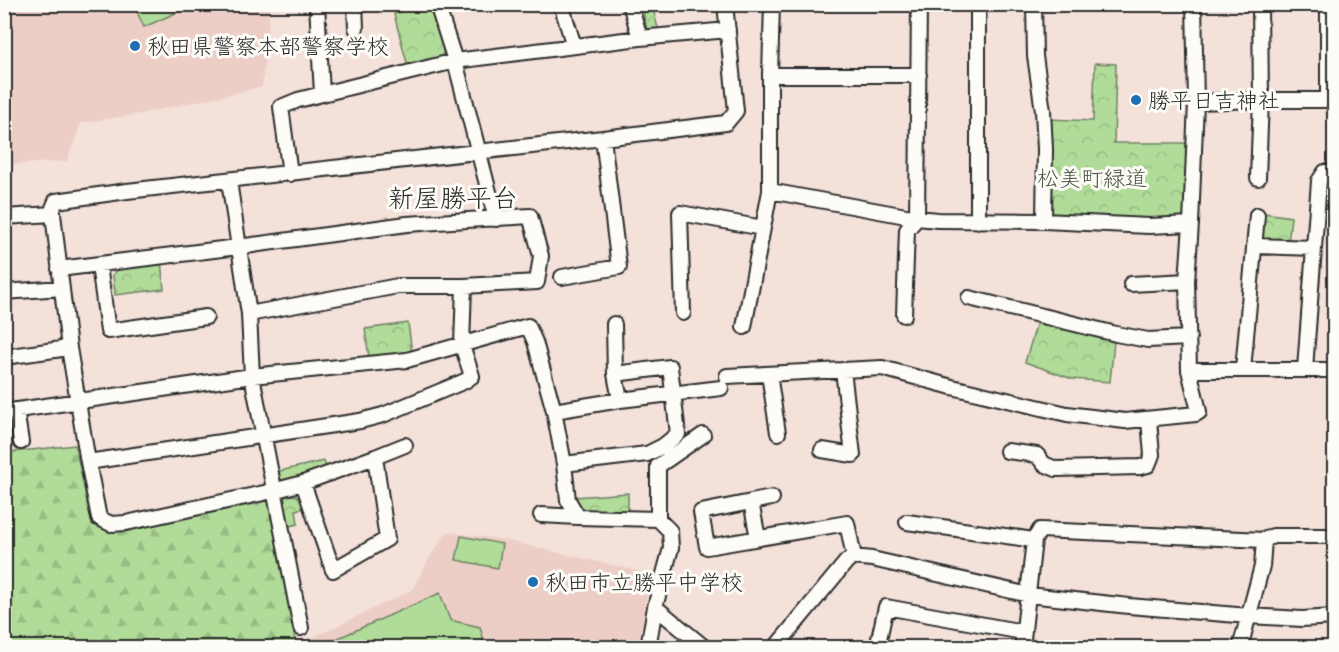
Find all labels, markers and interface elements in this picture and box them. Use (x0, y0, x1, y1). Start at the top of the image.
place label: 秋田県警察本部警察学校 (147, 33, 389, 60)
marker: 秋田県警察本部警察学校 (128, 39, 142, 53)
place label: 勝平日吉神社 (1148, 87, 1280, 114)
marker: 勝平日吉神社 (1129, 93, 1143, 107)
park label: 松美町緑道 (1037, 165, 1147, 192)
district label: 新屋勝平台 (388, 182, 518, 214)
place label: 秋田市立勝平中学校 (545, 569, 743, 596)
marker: 秋田市立勝平中学校 (526, 575, 540, 589)

